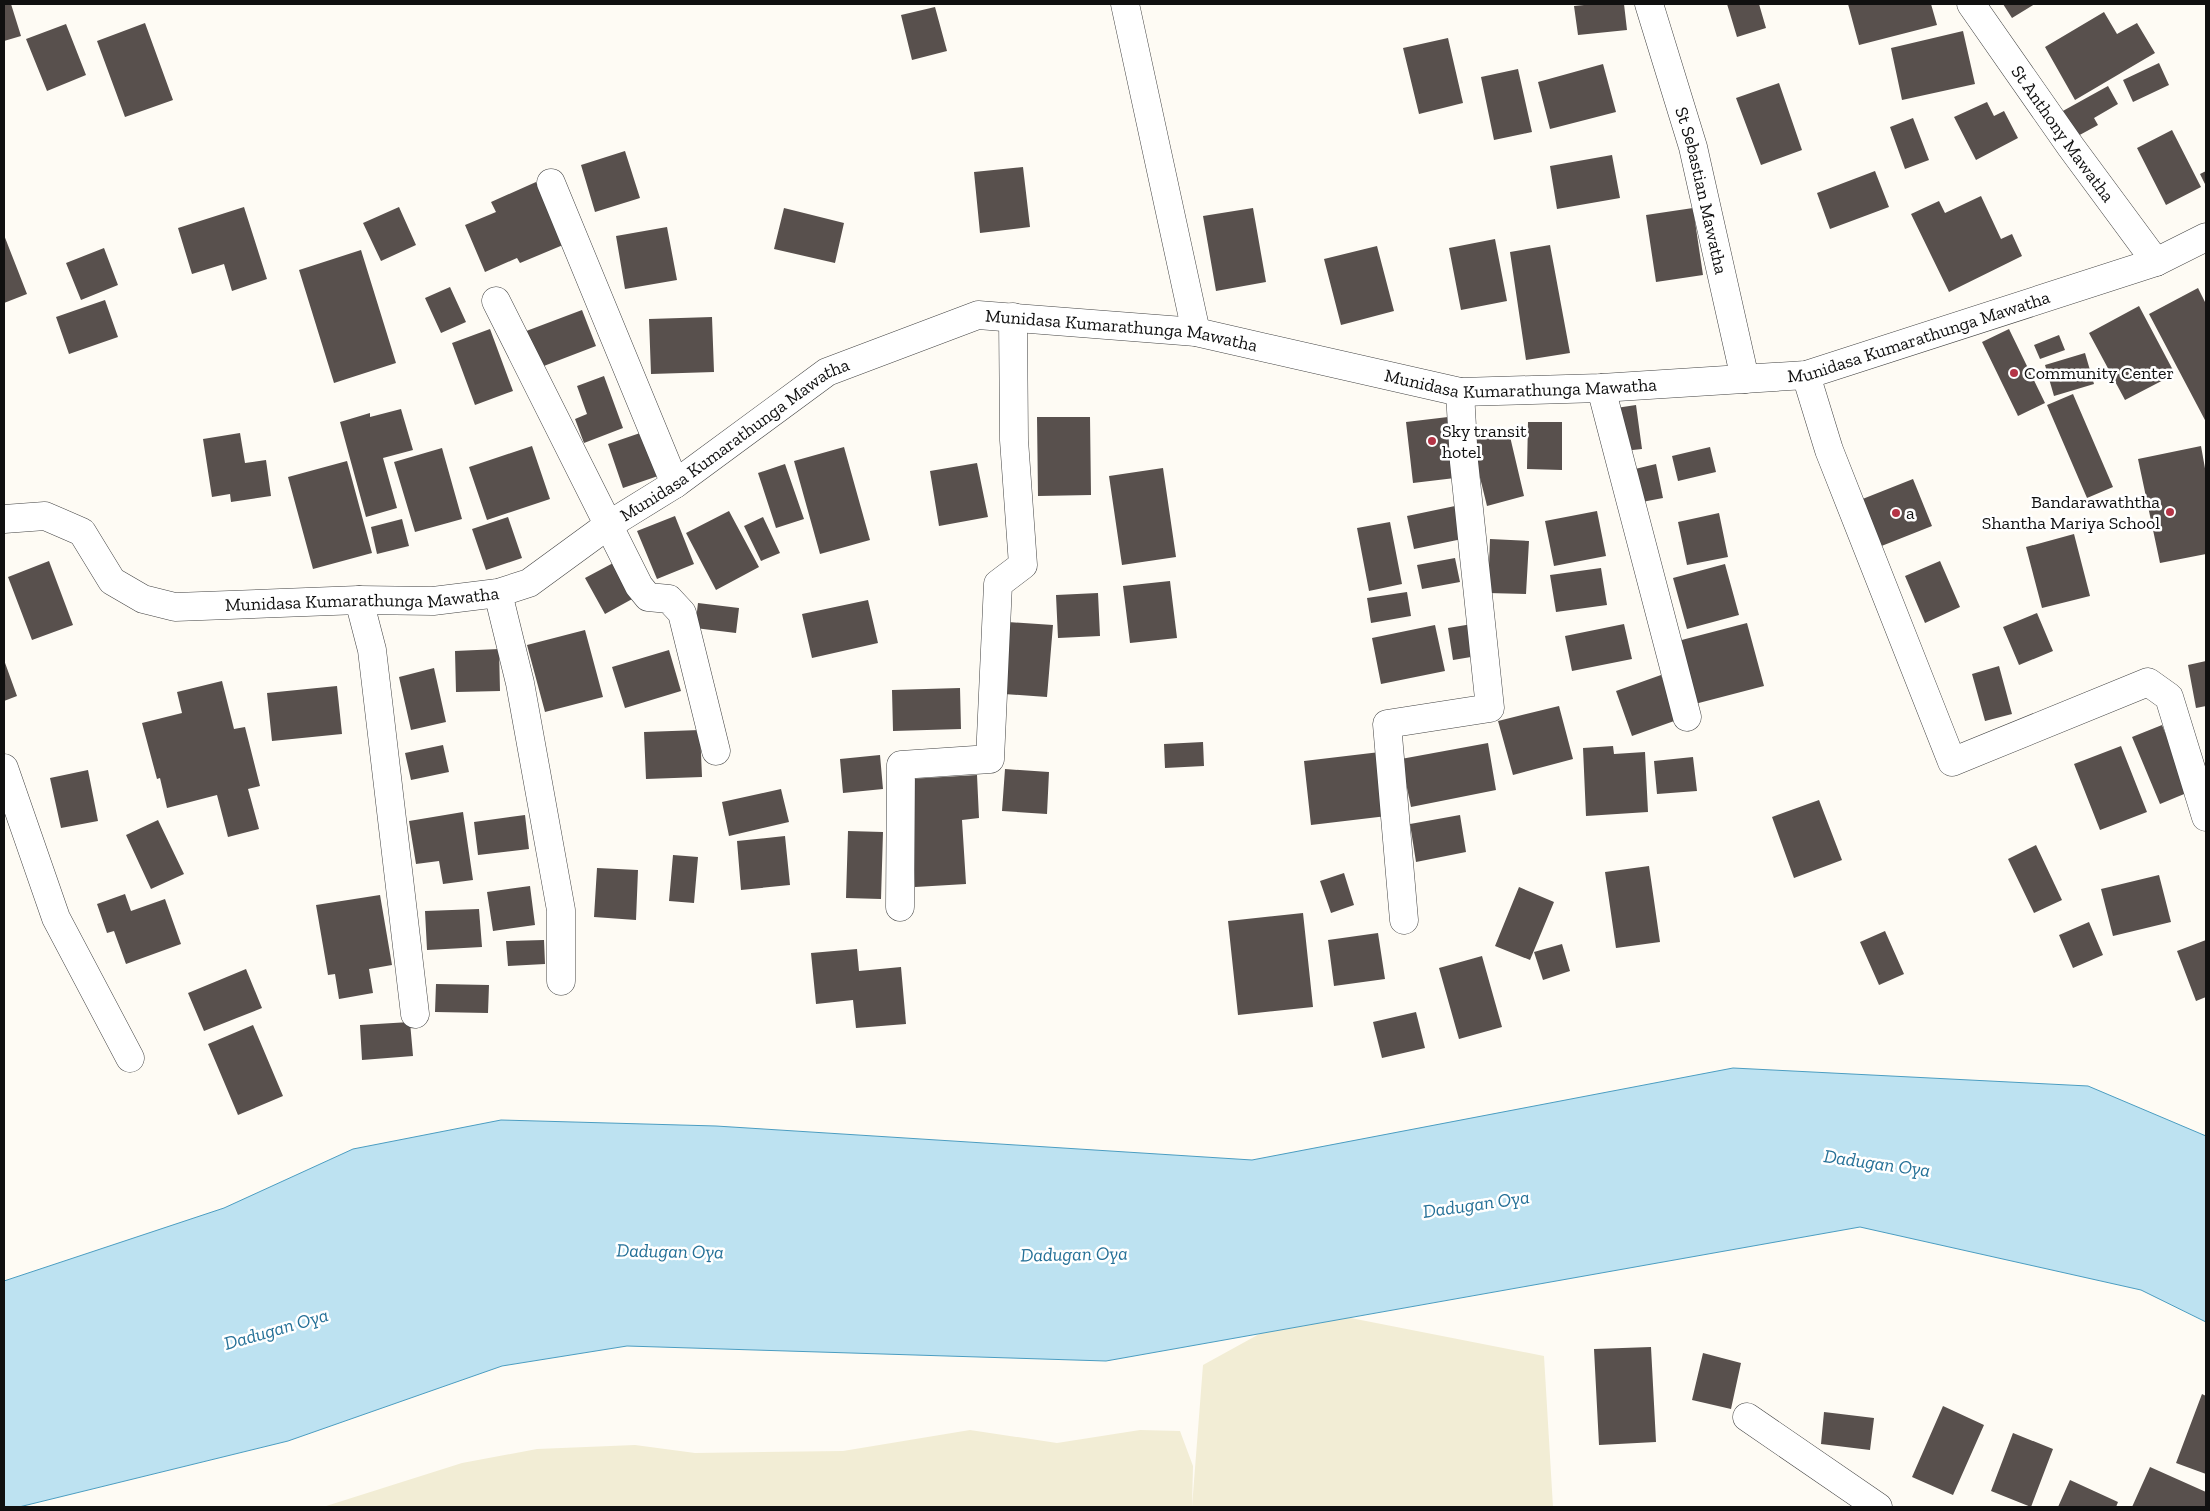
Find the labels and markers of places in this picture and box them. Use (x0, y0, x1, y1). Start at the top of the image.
place label: Community Center (2024, 362, 2174, 384)
marker: Community Center (2008, 367, 2020, 379)
place label: Sky transit hotel (1442, 420, 1527, 463)
marker: Sky transit hotel (1426, 435, 1438, 447)
place label: Bandarawaththa Shantha Mariya School (1982, 491, 2160, 534)
place label: a (1906, 502, 1915, 524)
marker: Bandarawaththa Shantha Mariya School (2164, 506, 2176, 518)
marker: a (1890, 507, 1902, 519)

